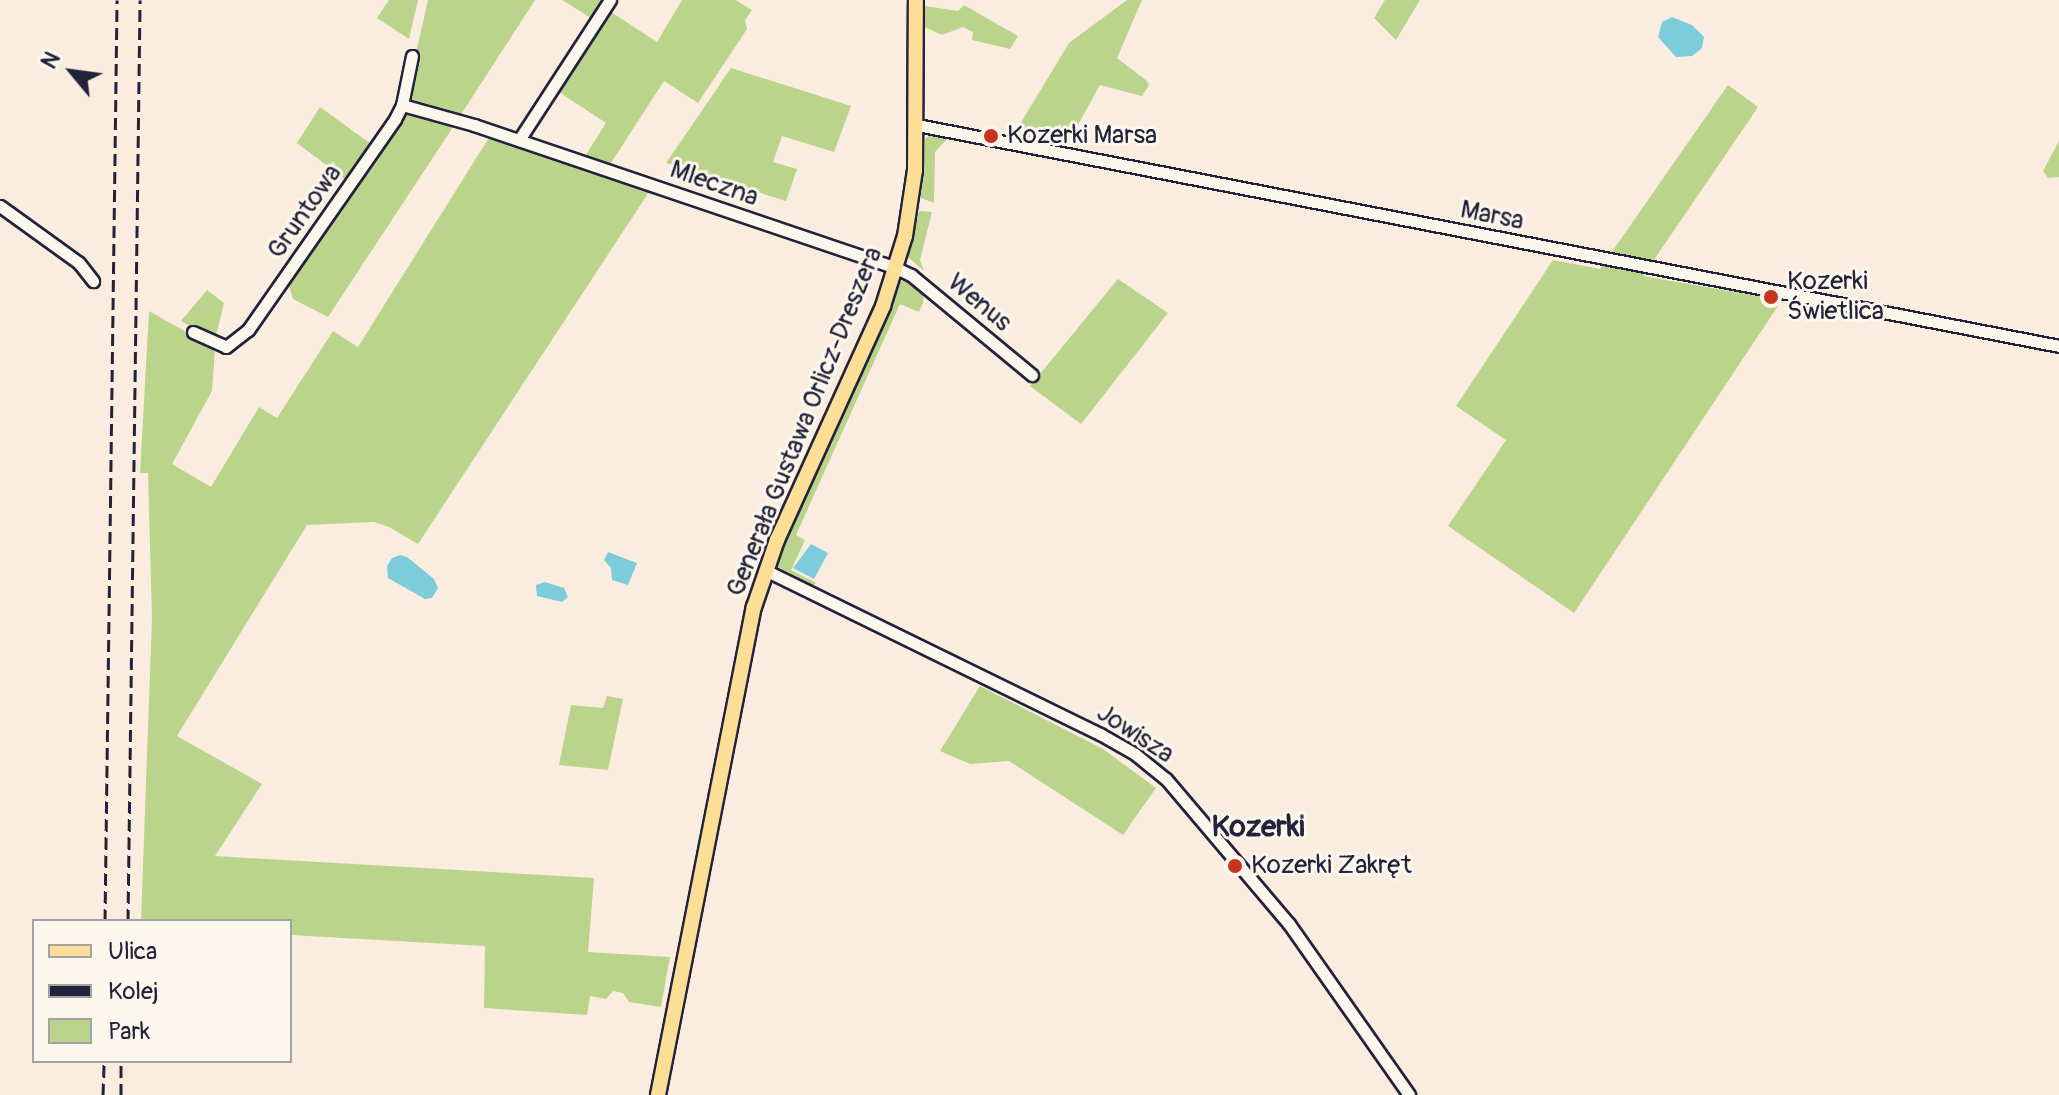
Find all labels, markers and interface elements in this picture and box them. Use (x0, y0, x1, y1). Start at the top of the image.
north arrow (32, 32, 112, 112)
text: N (35, 47, 67, 74)
place label: Kozerki Marsa (1007, 120, 1157, 152)
marker: Kozerki Marsa (982, 127, 1000, 145)
street label: Mleczna (666, 154, 762, 214)
street label: Gruntowa (261, 159, 349, 265)
street label: Marsa (1458, 195, 1526, 237)
street label: Generała Gustawa Orlicz-Dreszera (720, 243, 890, 601)
place label: Kozerki Świetlica (1787, 266, 1884, 328)
street label: Wenus (941, 267, 1017, 339)
marker: Kozerki Świetlica (1762, 288, 1780, 306)
street label: Jowisza (1091, 698, 1179, 770)
district label: Kozerki (1211, 809, 1305, 845)
place label: Kozerki Zakręt (1251, 850, 1412, 882)
marker: Kozerki Zakręt (1226, 857, 1244, 875)
legend (32, 919, 292, 1063)
text: Ulica (108, 937, 157, 966)
text: Kolej (108, 977, 158, 1006)
text: Park (108, 1017, 150, 1046)

